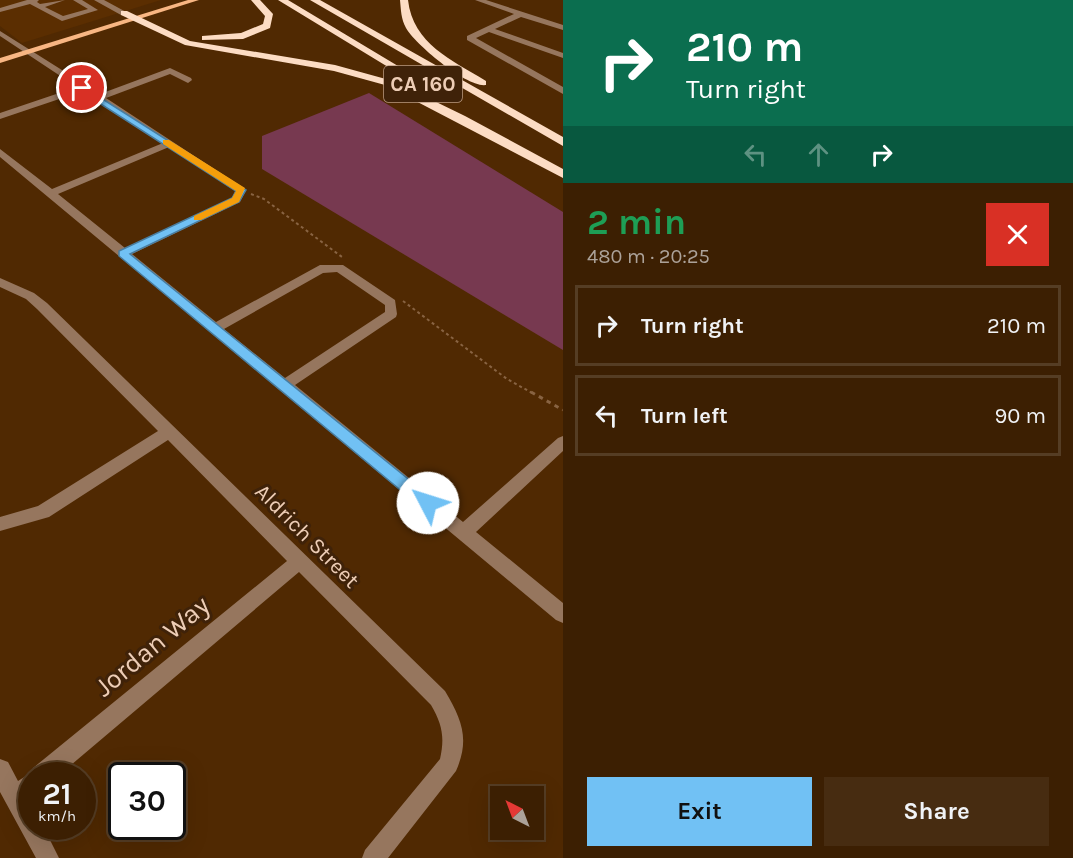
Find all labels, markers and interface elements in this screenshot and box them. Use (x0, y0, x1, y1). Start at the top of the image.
text: 210 m (686, 22, 803, 72)
icon: right (587, 24, 665, 102)
pin (56, 62, 107, 113)
road number: CA 160 (384, 66, 462, 102)
icon: arrive (65, 71, 98, 104)
text: Turn right (686, 73, 806, 105)
icon: left (739, 138, 772, 171)
icon: ahead (802, 138, 835, 171)
icon: right (865, 138, 898, 171)
text: 2 min (587, 201, 686, 243)
button: close (986, 203, 1049, 266)
text: 480 m · 20:25 (587, 245, 710, 268)
icon: right (590, 309, 623, 342)
text: Turn right (641, 313, 744, 339)
text: 210 m (987, 313, 1046, 339)
icon: left (590, 399, 623, 432)
text: Turn left (641, 403, 728, 429)
text: 90 m (994, 403, 1046, 429)
position arrow (396, 471, 460, 535)
street label: Aldrich Street (250, 479, 364, 593)
street label: Jordan Way (88, 589, 216, 703)
speed limit sign: 30 (108, 762, 186, 840)
text: 21 (43, 776, 71, 812)
button: Exit (587, 777, 812, 846)
button: Share (824, 777, 1049, 846)
north arrow (490, 786, 544, 840)
map controls (490, 786, 544, 840)
text: km/h (38, 807, 76, 825)

